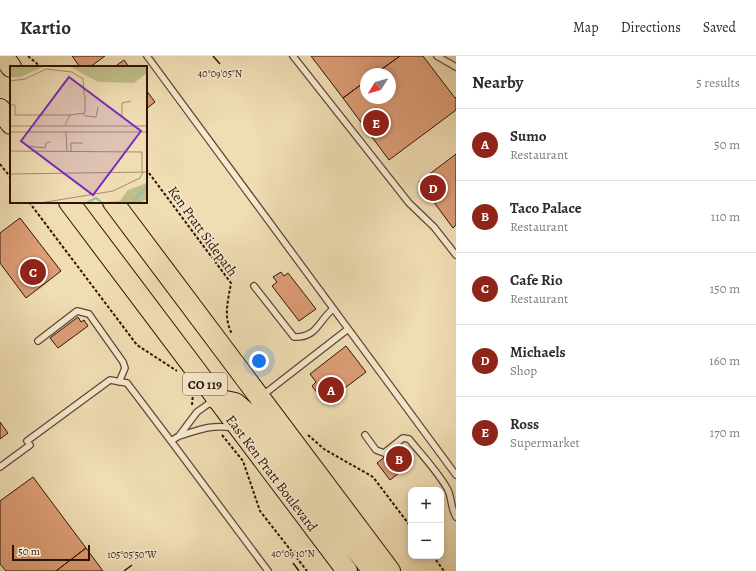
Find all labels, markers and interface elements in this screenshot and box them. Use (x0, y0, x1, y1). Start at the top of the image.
text: Kartio (20, 15, 71, 41)
text: Map (573, 18, 599, 37)
text: Directions (621, 18, 681, 37)
text: Saved (703, 18, 736, 37)
inset map (10, 66, 147, 203)
text: 40°09'05"N (198, 67, 242, 80)
north arrow (360, 68, 396, 104)
text: Nearby (472, 71, 523, 94)
text: 5 results (696, 74, 740, 91)
pin: E (363, 108, 389, 138)
text: Sumo (510, 126, 547, 146)
text: A (481, 136, 489, 153)
text: 50 m (714, 136, 740, 153)
text: Restaurant (510, 146, 568, 163)
pin: D (420, 173, 446, 203)
street label: Ken Pratt Sidepath (163, 182, 242, 281)
text: Taco Palace (510, 198, 582, 218)
text: B (481, 208, 489, 225)
text: 110 m (711, 208, 740, 225)
text: Restaurant (510, 218, 568, 235)
pin: C (20, 257, 46, 287)
text: Cafe Rio (510, 270, 563, 290)
text: C (481, 280, 489, 297)
text: 150 m (710, 280, 740, 297)
text: Restaurant (510, 290, 568, 307)
text: Michaels (510, 342, 566, 362)
your location (249, 351, 269, 371)
text: D (480, 352, 490, 369)
text: 160 m (709, 352, 740, 369)
text: Shop (510, 362, 537, 379)
road number: CO 119 (183, 373, 227, 395)
pin: A (318, 375, 344, 405)
street label: East Ken Pratt Boulevard (221, 411, 322, 536)
text: Ross (510, 414, 539, 434)
text: E (481, 424, 489, 441)
text: 170 m (710, 424, 740, 441)
text: Supermarket (510, 434, 580, 451)
pin: B (386, 444, 412, 474)
map controls (408, 487, 444, 559)
button: + (408, 487, 444, 523)
button: − (408, 523, 444, 559)
scale bar (12, 543, 90, 562)
text: 50 m (18, 544, 40, 559)
text: 40°09'10"N (271, 547, 315, 560)
text: 105°05'50"W (107, 548, 157, 561)

